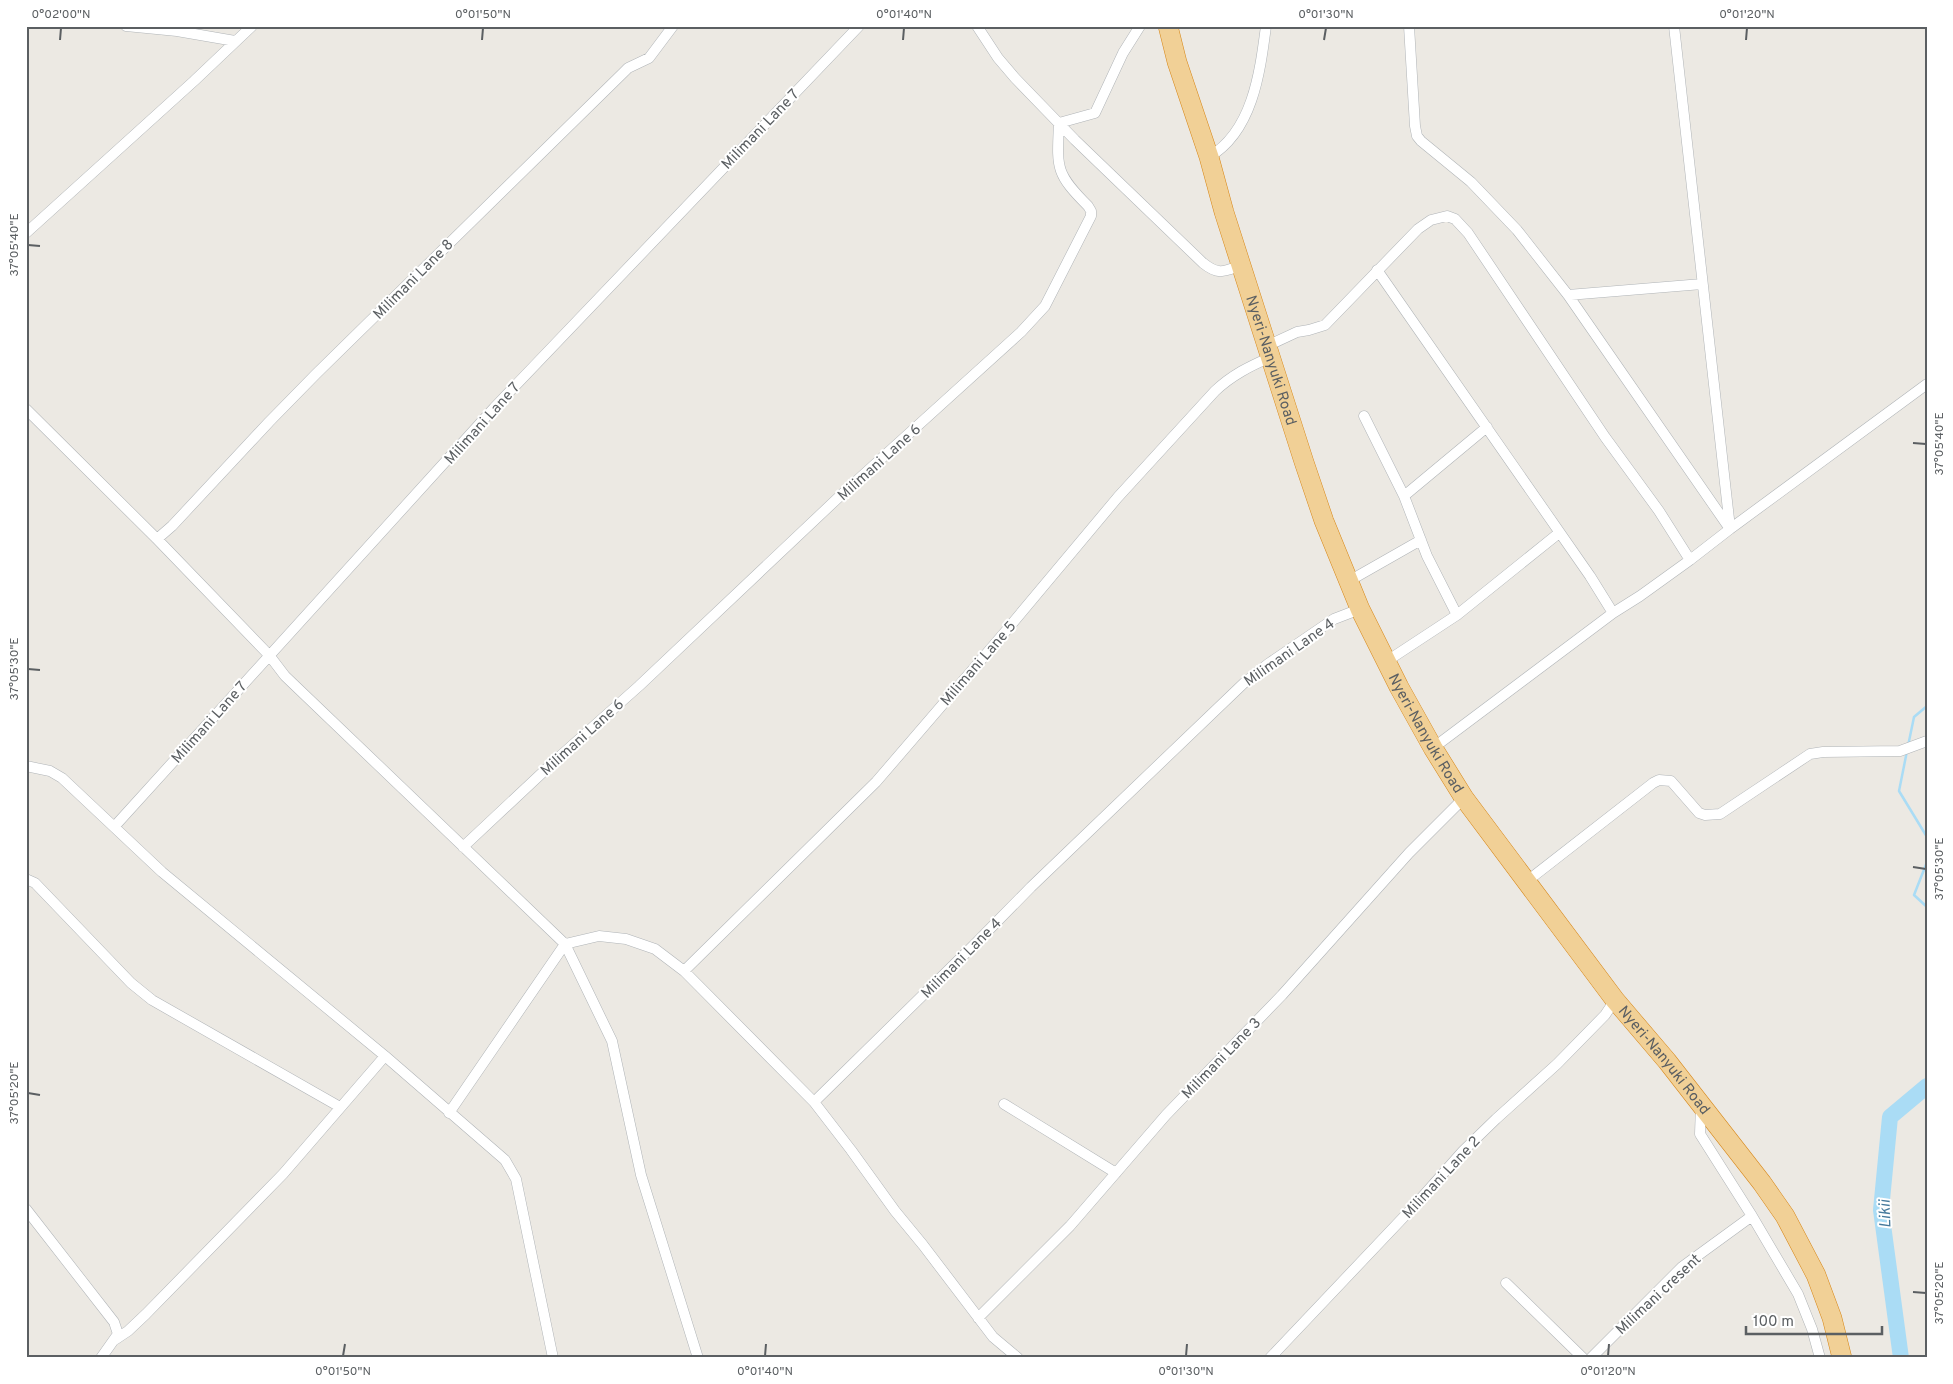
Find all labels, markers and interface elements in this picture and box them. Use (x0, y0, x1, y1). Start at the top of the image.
text: 0°02'00"N (32, 7, 90, 23)
text: 0°01'50"N (455, 7, 511, 23)
text: 0°01'40"N (876, 7, 932, 23)
text: 0°01'30"N (1298, 7, 1354, 23)
text: 0°01'20"N (1719, 7, 1775, 23)
street label: Milimani Lane 7 (718, 86, 804, 174)
text: 37°05'40"E (7, 213, 23, 277)
street label: Milimani Lane 8 (370, 236, 458, 324)
street label: Nyeri-Nanyuki Road (1240, 293, 1300, 428)
street label: Milimani Lane 7 (441, 379, 525, 469)
text: 37°05'40"E (1932, 412, 1948, 476)
street label: Milimani Lane 6 (834, 421, 926, 506)
street label: Milimani Lane 4 (1241, 615, 1339, 691)
street label: Milimani Lane 5 (937, 618, 1021, 710)
text: 37°05'30"E (7, 638, 23, 700)
street label: Nyeri-Nanyuki Road (1383, 671, 1467, 797)
street label: Milimani Lane 7 (168, 678, 252, 768)
street label: Milimani Lane 6 (537, 696, 629, 781)
text: 37°05'30"E (1932, 838, 1948, 900)
street label: Milimani Lane 4 (918, 915, 1006, 1003)
street label: Nyeri-Nanyuki Road (1613, 1002, 1713, 1119)
street label: Milimani Lane 3 (1178, 1014, 1266, 1104)
text: 37°05'20"E (7, 1061, 23, 1125)
street label: Milimani Lane 2 (1399, 1133, 1485, 1223)
water label: Likii (1875, 1198, 1896, 1228)
street label: Milimani cresent (1612, 1251, 1706, 1340)
text: 37°05'20"E (1932, 1261, 1948, 1325)
scale bar (1746, 1304, 1882, 1336)
text: 100 m (1753, 1313, 1794, 1332)
text: 0°01'50"N (315, 1364, 371, 1380)
text: 0°01'40"N (737, 1364, 793, 1380)
text: 0°01'30"N (1158, 1364, 1214, 1380)
text: 0°01'20"N (1580, 1364, 1636, 1380)

